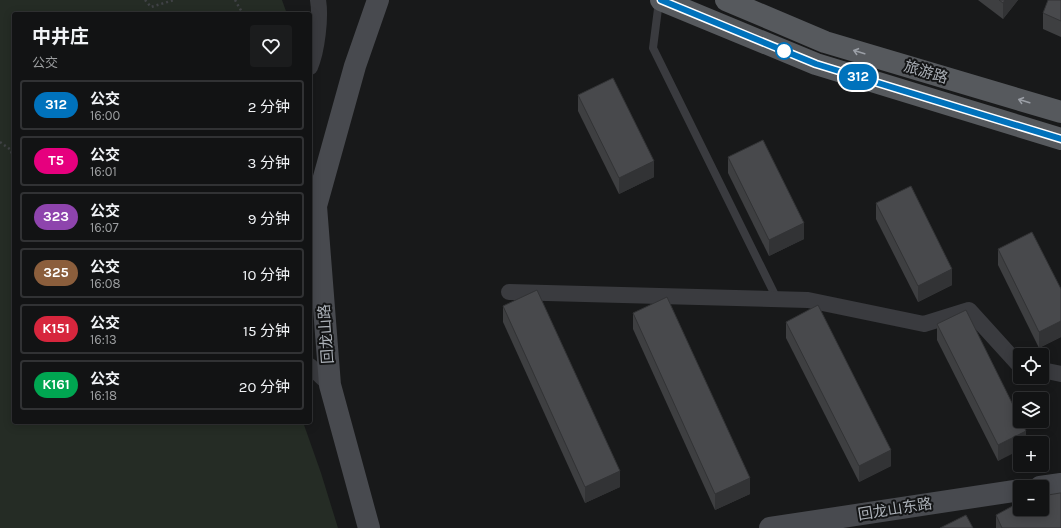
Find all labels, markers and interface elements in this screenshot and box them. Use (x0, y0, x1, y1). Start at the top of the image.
button: heart (250, 25, 292, 67)
text: 中井庄 (32, 26, 89, 48)
unlabelled marker (775, 42, 793, 60)
one-way arrow (852, 48, 865, 55)
text: 公交 (32, 55, 58, 70)
street label: 旅游路 (902, 57, 950, 87)
line badge: 312 (835, 64, 881, 90)
text: 312 (847, 68, 869, 85)
text: 公交 (90, 90, 120, 108)
text: 312 (45, 96, 67, 113)
one-way arrow (1017, 97, 1030, 104)
text: 2 分钟 (248, 98, 290, 116)
text: 16:00 (90, 108, 120, 123)
text: 公交 (90, 146, 120, 164)
text: T5 (48, 152, 64, 169)
text: 3 分钟 (248, 154, 290, 172)
text: 16:01 (90, 164, 117, 179)
text: 公交 (90, 202, 120, 220)
text: 323 (43, 208, 69, 225)
text: 9 分钟 (248, 210, 290, 228)
text: 16:07 (90, 220, 119, 235)
text: 公交 (90, 258, 120, 276)
text: 325 (43, 264, 69, 281)
text: 10 分钟 (243, 266, 290, 284)
text: 16:08 (90, 276, 120, 291)
street label: 回龙山路 (315, 303, 337, 365)
text: 公交 (90, 314, 120, 332)
text: K151 (42, 320, 70, 337)
text: 15 分钟 (243, 322, 290, 340)
text: 16:13 (90, 332, 117, 347)
map controls (1013, 348, 1049, 516)
button: locate (1013, 348, 1049, 384)
text: 公交 (90, 370, 120, 388)
text: K161 (42, 376, 70, 393)
text: 20 分钟 (239, 378, 290, 396)
text: 16:18 (90, 388, 117, 403)
button: layers (1013, 392, 1049, 428)
button: + (1013, 436, 1049, 472)
button: − (1013, 480, 1049, 516)
street label: 回龙山东路 (857, 494, 933, 524)

